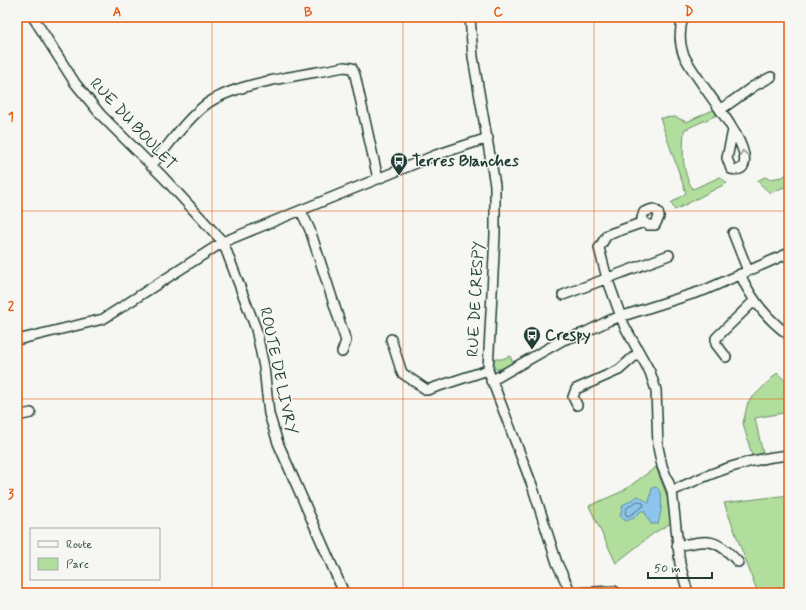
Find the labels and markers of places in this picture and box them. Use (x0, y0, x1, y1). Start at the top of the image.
bus stop icon: Terres Blanches (389, 151, 409, 176)
place label: Terres Blanches (412, 151, 520, 172)
bus stop icon: Crespy (522, 325, 542, 350)
place label: Crespy (545, 325, 591, 346)

